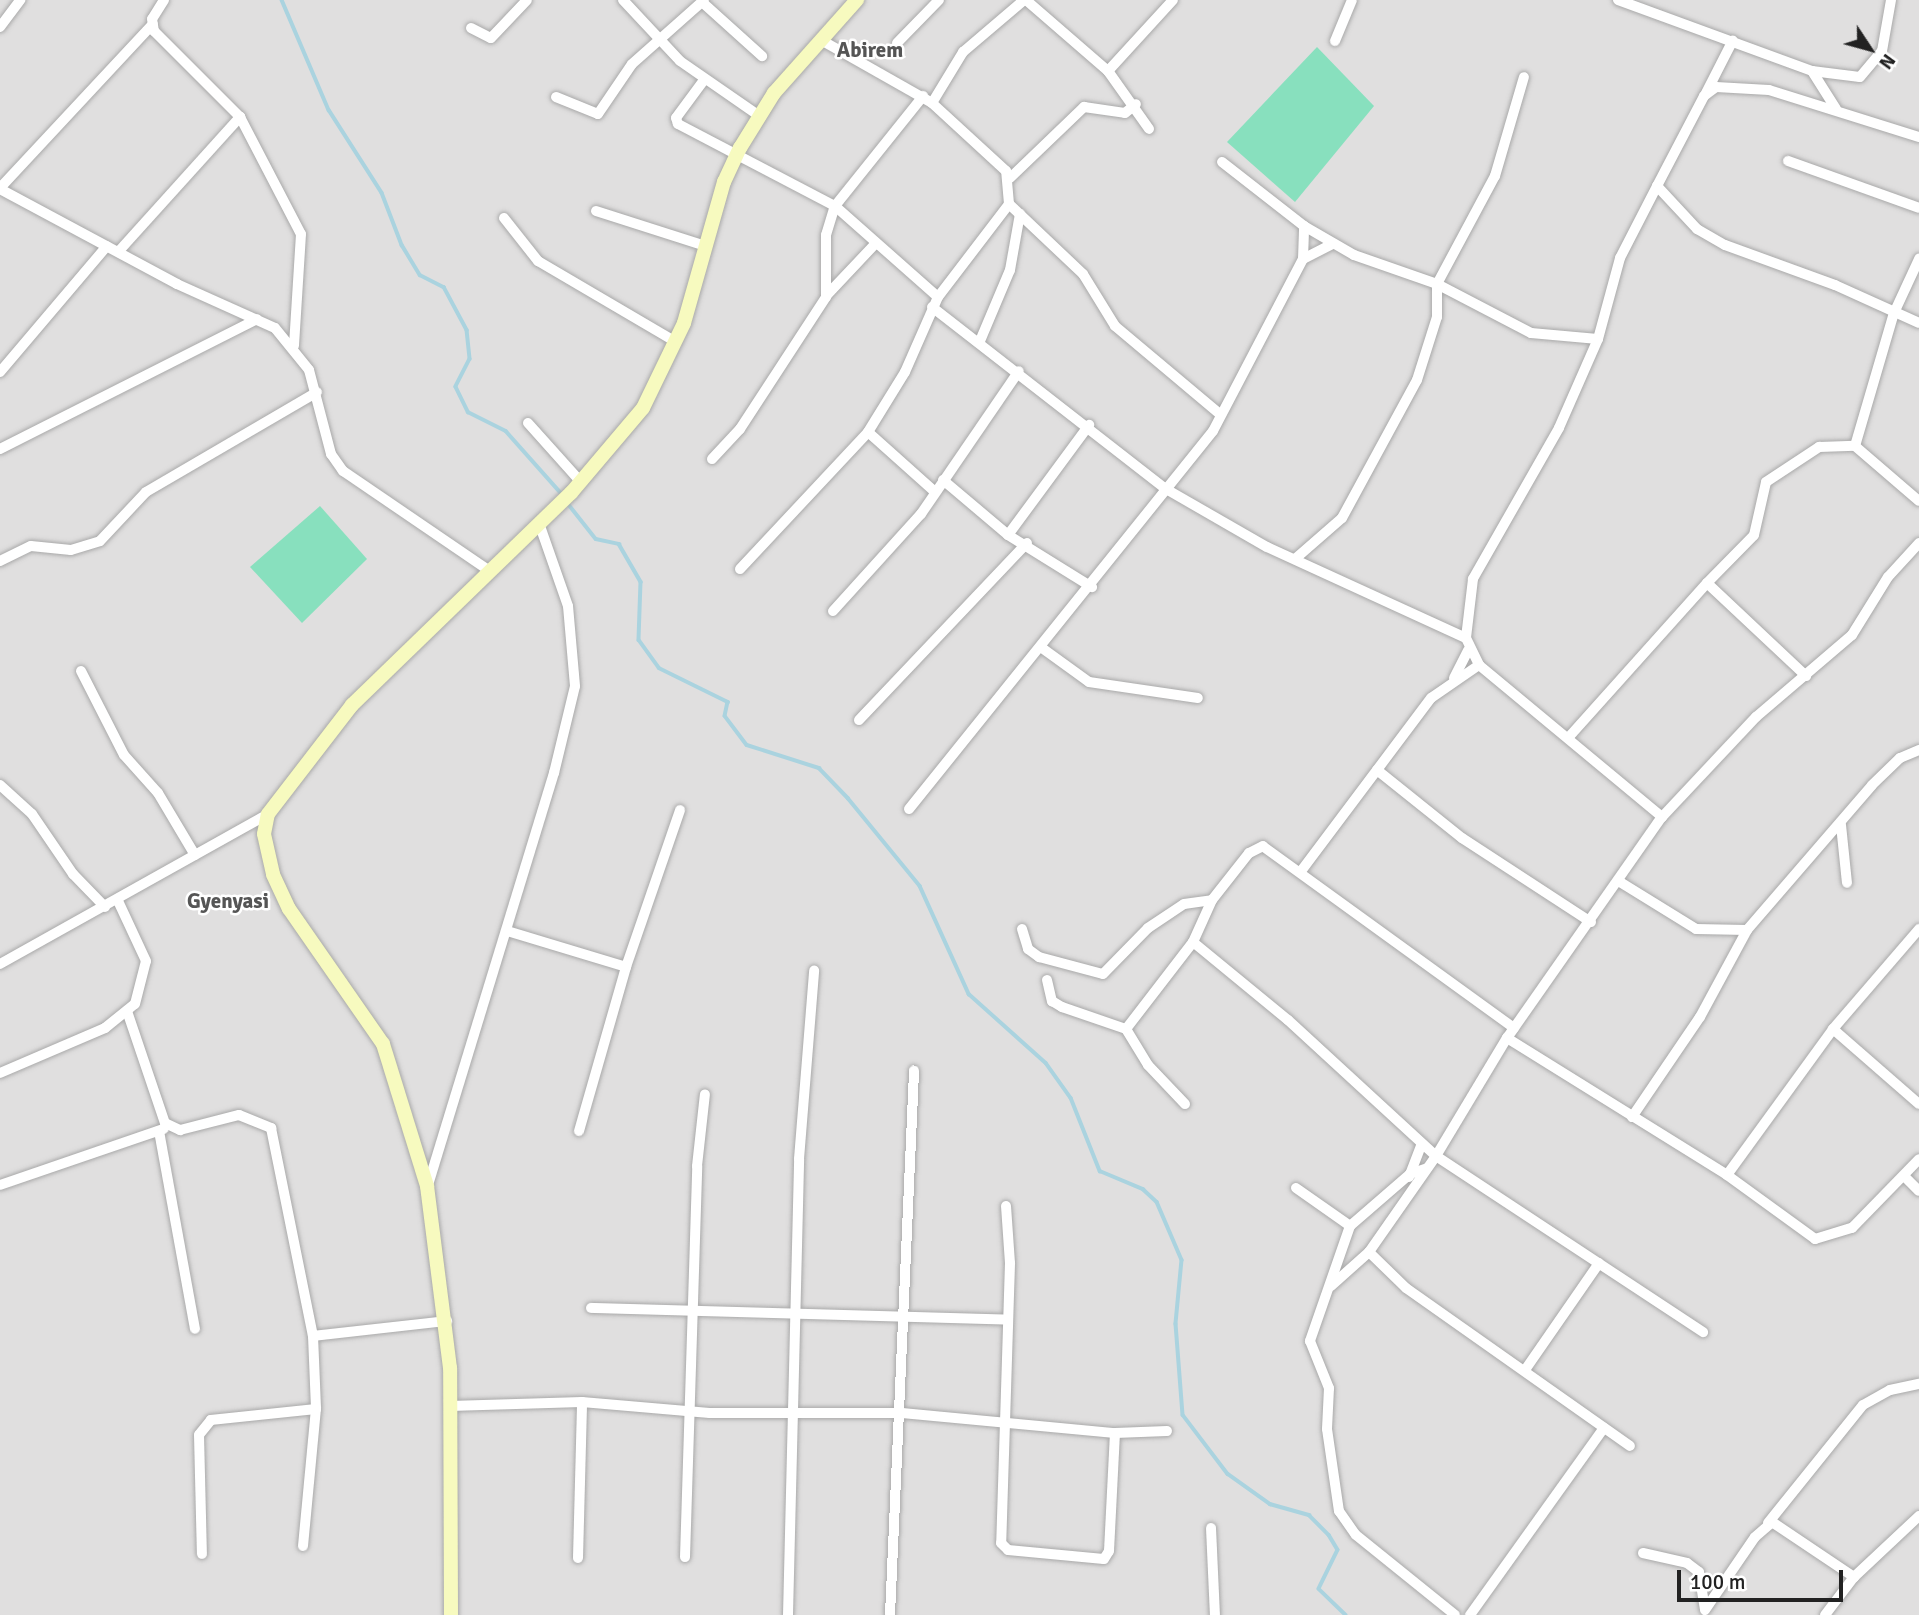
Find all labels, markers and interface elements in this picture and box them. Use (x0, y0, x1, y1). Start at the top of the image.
north arrow (1835, 14, 1905, 84)
district label: Abirem (837, 37, 903, 63)
text: N (1873, 49, 1901, 74)
district label: Gyenyasi (187, 888, 269, 914)
scale bar (1681, 1556, 1847, 1600)
text: 100 m (1690, 1569, 1745, 1595)

